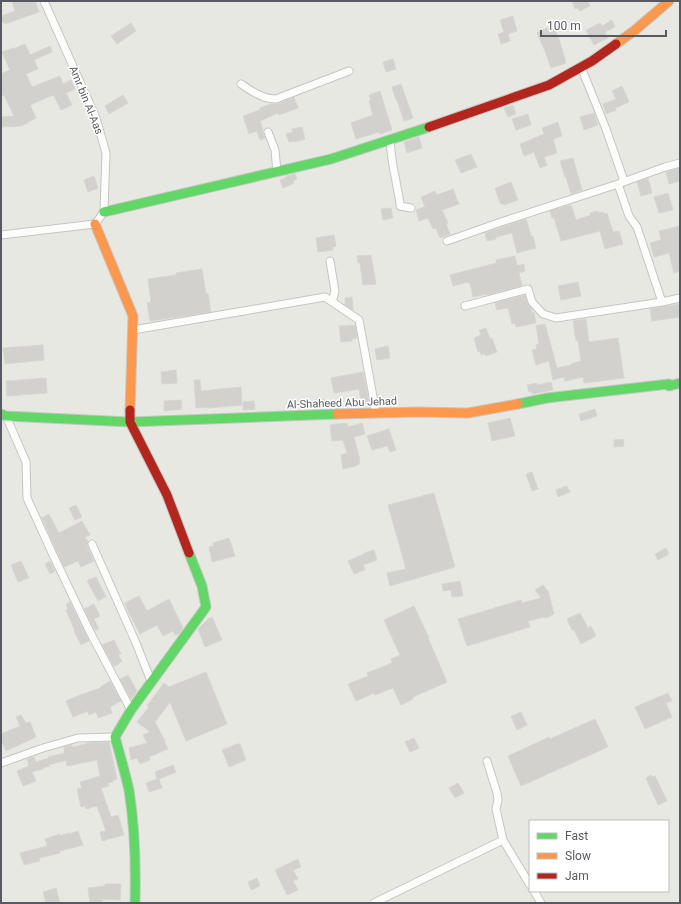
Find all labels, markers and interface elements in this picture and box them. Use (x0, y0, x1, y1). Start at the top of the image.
scale bar (541, 12, 666, 38)
text: 100 m (547, 19, 581, 33)
street label: Amr bin Al-Aas (66, 64, 106, 136)
street label: Al-Shaheed Abu Jehad (287, 395, 397, 411)
legend (529, 820, 669, 892)
text: Fast (565, 829, 588, 843)
text: Slow (565, 849, 591, 863)
text: Jam (565, 869, 589, 883)

